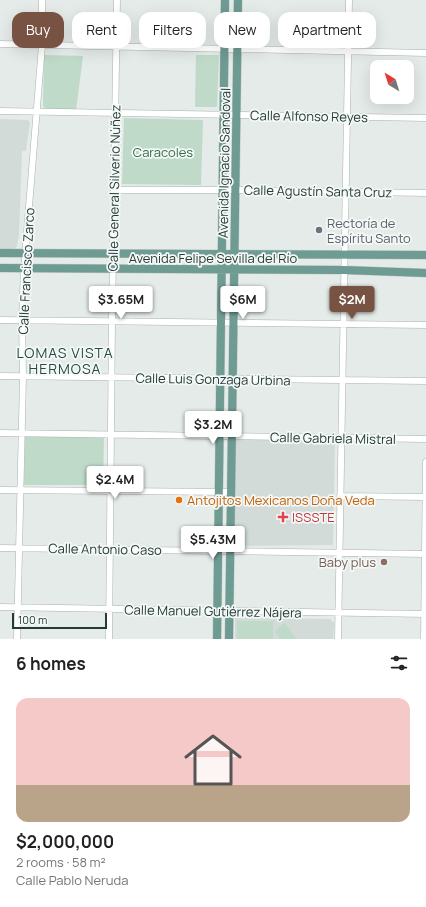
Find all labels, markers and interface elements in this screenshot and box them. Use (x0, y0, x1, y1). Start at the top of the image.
chip: Buy (12, 12, 64, 48)
chip: Rent (72, 12, 131, 48)
chip: Filters (139, 12, 206, 48)
chip: New (214, 12, 270, 48)
chip: Apartment (278, 12, 376, 48)
north arrow (370, 60, 414, 104)
map controls (370, 60, 414, 104)
street label: Avenida Ignacio Sandoval (214, 88, 234, 238)
street label: Calle General Silverio Núñez (104, 104, 124, 272)
street label: Calle Alfonso Reyes (250, 106, 368, 126)
park label: Caracoles (133, 143, 193, 161)
street label: Calle Agustín Santa Cruz (244, 181, 392, 201)
street label: Calle Francisco Zarco (14, 207, 38, 335)
place label: Rectoría de Espíritu Santo (327, 214, 411, 247)
marker: Rectoría de Espíritu Santo (314, 225, 324, 235)
street label: Avenida Felipe Sevilla del Río (129, 249, 298, 267)
pin: $3.65M (88, 286, 154, 320)
pin: $6M (224, 286, 262, 320)
pin: $2M (333, 286, 371, 320)
text: $3.65M (98, 290, 144, 308)
text: $6M (229, 290, 257, 308)
text: $2M (338, 290, 366, 308)
district label: LOMAS VISTA HERMOSA (16, 343, 114, 378)
street label: Calle Luis Gonzaga Urbina (135, 369, 291, 389)
pin: $3.2M (185, 411, 241, 445)
text: $3.2M (194, 415, 232, 433)
street label: Calle Gabriela Mistral (270, 428, 396, 448)
pin: $2.4M (87, 466, 143, 500)
text: $2.4M (96, 470, 134, 488)
place label: Antojitos Mexicanos Doña Veda (187, 491, 375, 509)
marker: Antojitos Mexicanos Doña Veda (174, 495, 184, 505)
place label: ISSSTE (292, 508, 335, 526)
marker: ISSSTE (277, 511, 289, 523)
pin: $5.43M (180, 526, 246, 560)
text: $5.43M (190, 530, 236, 548)
street label: Calle Antonio Caso (48, 539, 162, 559)
place label: Baby plus (319, 553, 376, 571)
marker: Baby plus (379, 557, 389, 567)
street label: Calle Manuel Gutiérrez Nájera (124, 600, 302, 622)
scale bar (12, 611, 107, 630)
text: 100 m (18, 612, 47, 627)
text: 6 homes (16, 652, 86, 675)
icon: filters (388, 652, 410, 674)
icon: home (177, 724, 249, 796)
text: $2,000,000 (16, 830, 114, 853)
text: 2 rooms · 58 m² (16, 853, 106, 871)
text: Calle Pablo Neruda (16, 871, 128, 889)

